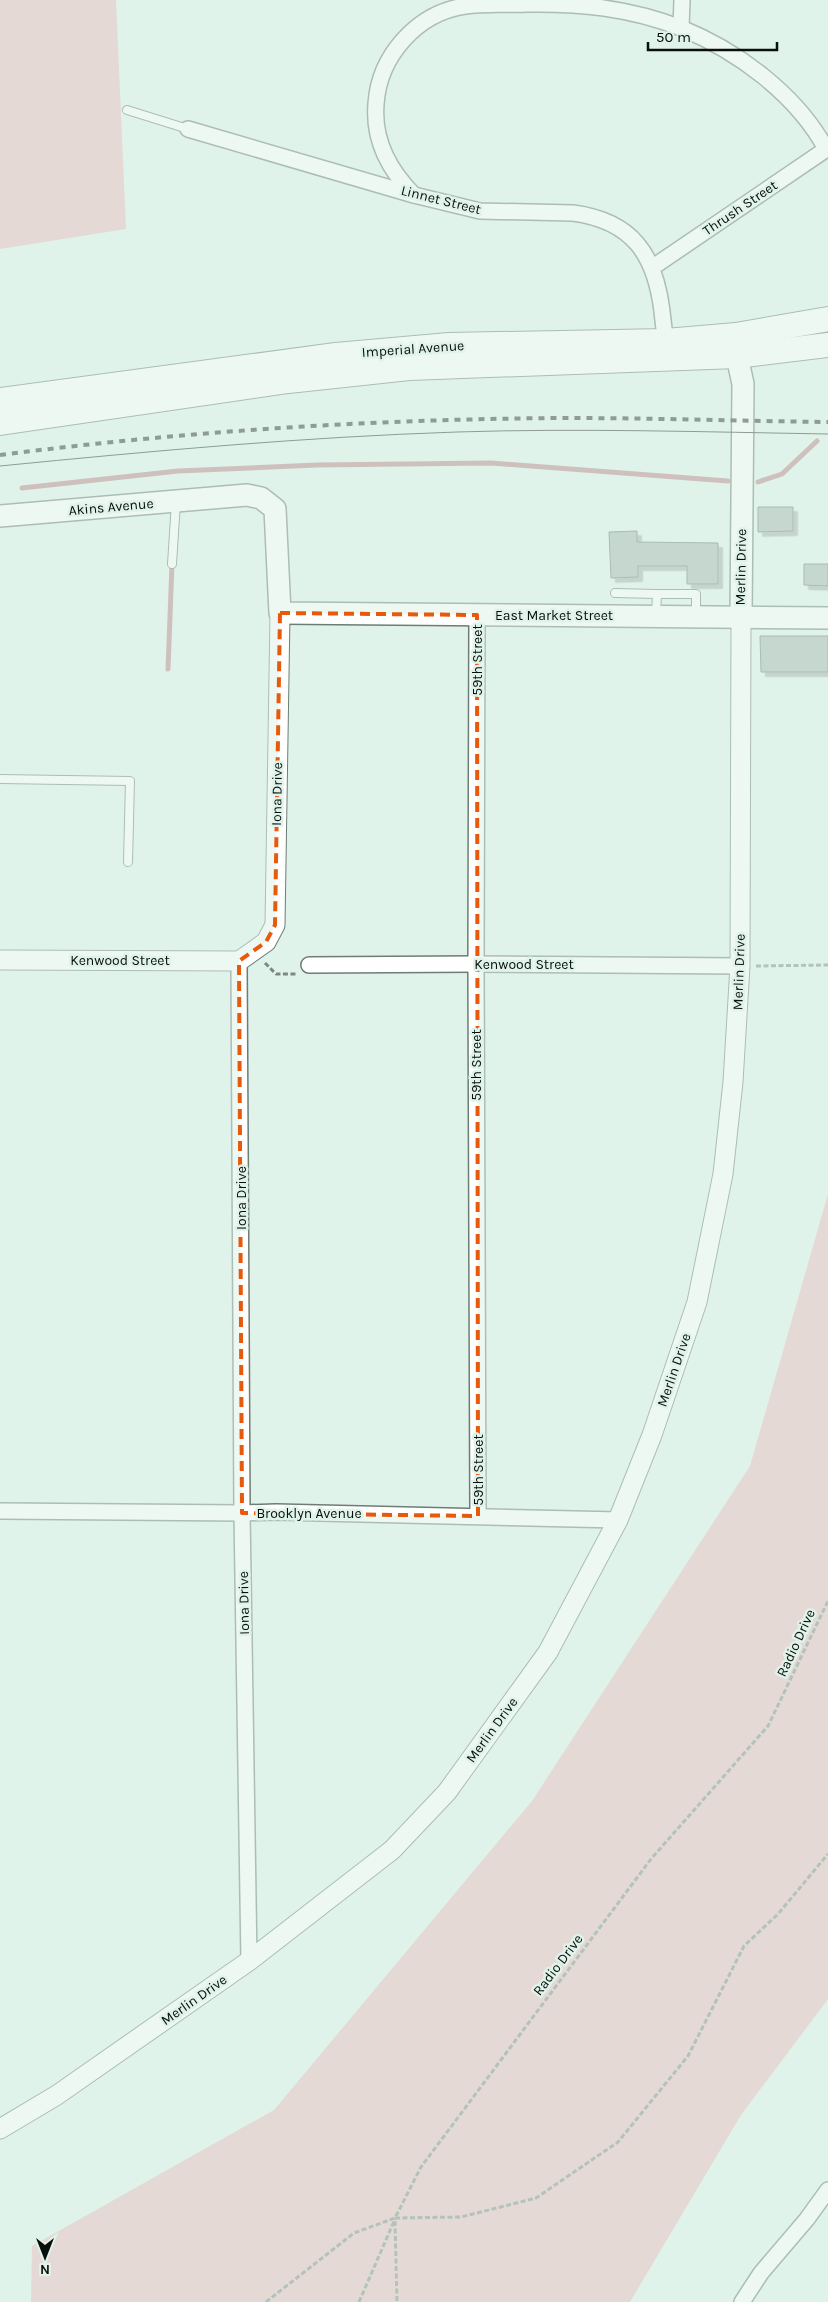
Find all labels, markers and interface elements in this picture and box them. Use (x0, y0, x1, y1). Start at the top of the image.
scale bar (648, 20, 777, 52)
text: 50 m (656, 28, 691, 46)
street label: Thrush Street (699, 177, 781, 239)
street label: Linnet Street (399, 182, 483, 218)
street label: Imperial Avenue (361, 337, 465, 361)
street label: Akins Avenue (68, 495, 154, 519)
street label: Merlin Drive (732, 529, 750, 605)
street label: East Market Street (495, 607, 613, 624)
street label: 59th Street (469, 624, 486, 696)
street label: Iona Drive (268, 762, 286, 826)
street label: Merlin Drive (729, 933, 749, 1011)
street label: Kenwood Street (70, 952, 170, 969)
street label: Kenwood Street (474, 956, 574, 973)
street label: 59th Street (468, 1029, 485, 1101)
street label: Iona Drive (233, 1166, 250, 1230)
street label: Merlin Drive (653, 1331, 695, 1409)
street label: 59th Street (470, 1434, 487, 1506)
street label: Brooklyn Avenue (256, 1505, 362, 1522)
street label: Iona Drive (235, 1571, 253, 1635)
street label: Radio Drive (773, 1607, 819, 1679)
street label: Merlin Drive (463, 1694, 521, 1766)
street label: Radio Drive (529, 1931, 587, 1999)
street label: Merlin Drive (158, 1971, 230, 2029)
north arrow (20, 2232, 70, 2282)
text: N (40, 2261, 50, 2278)

